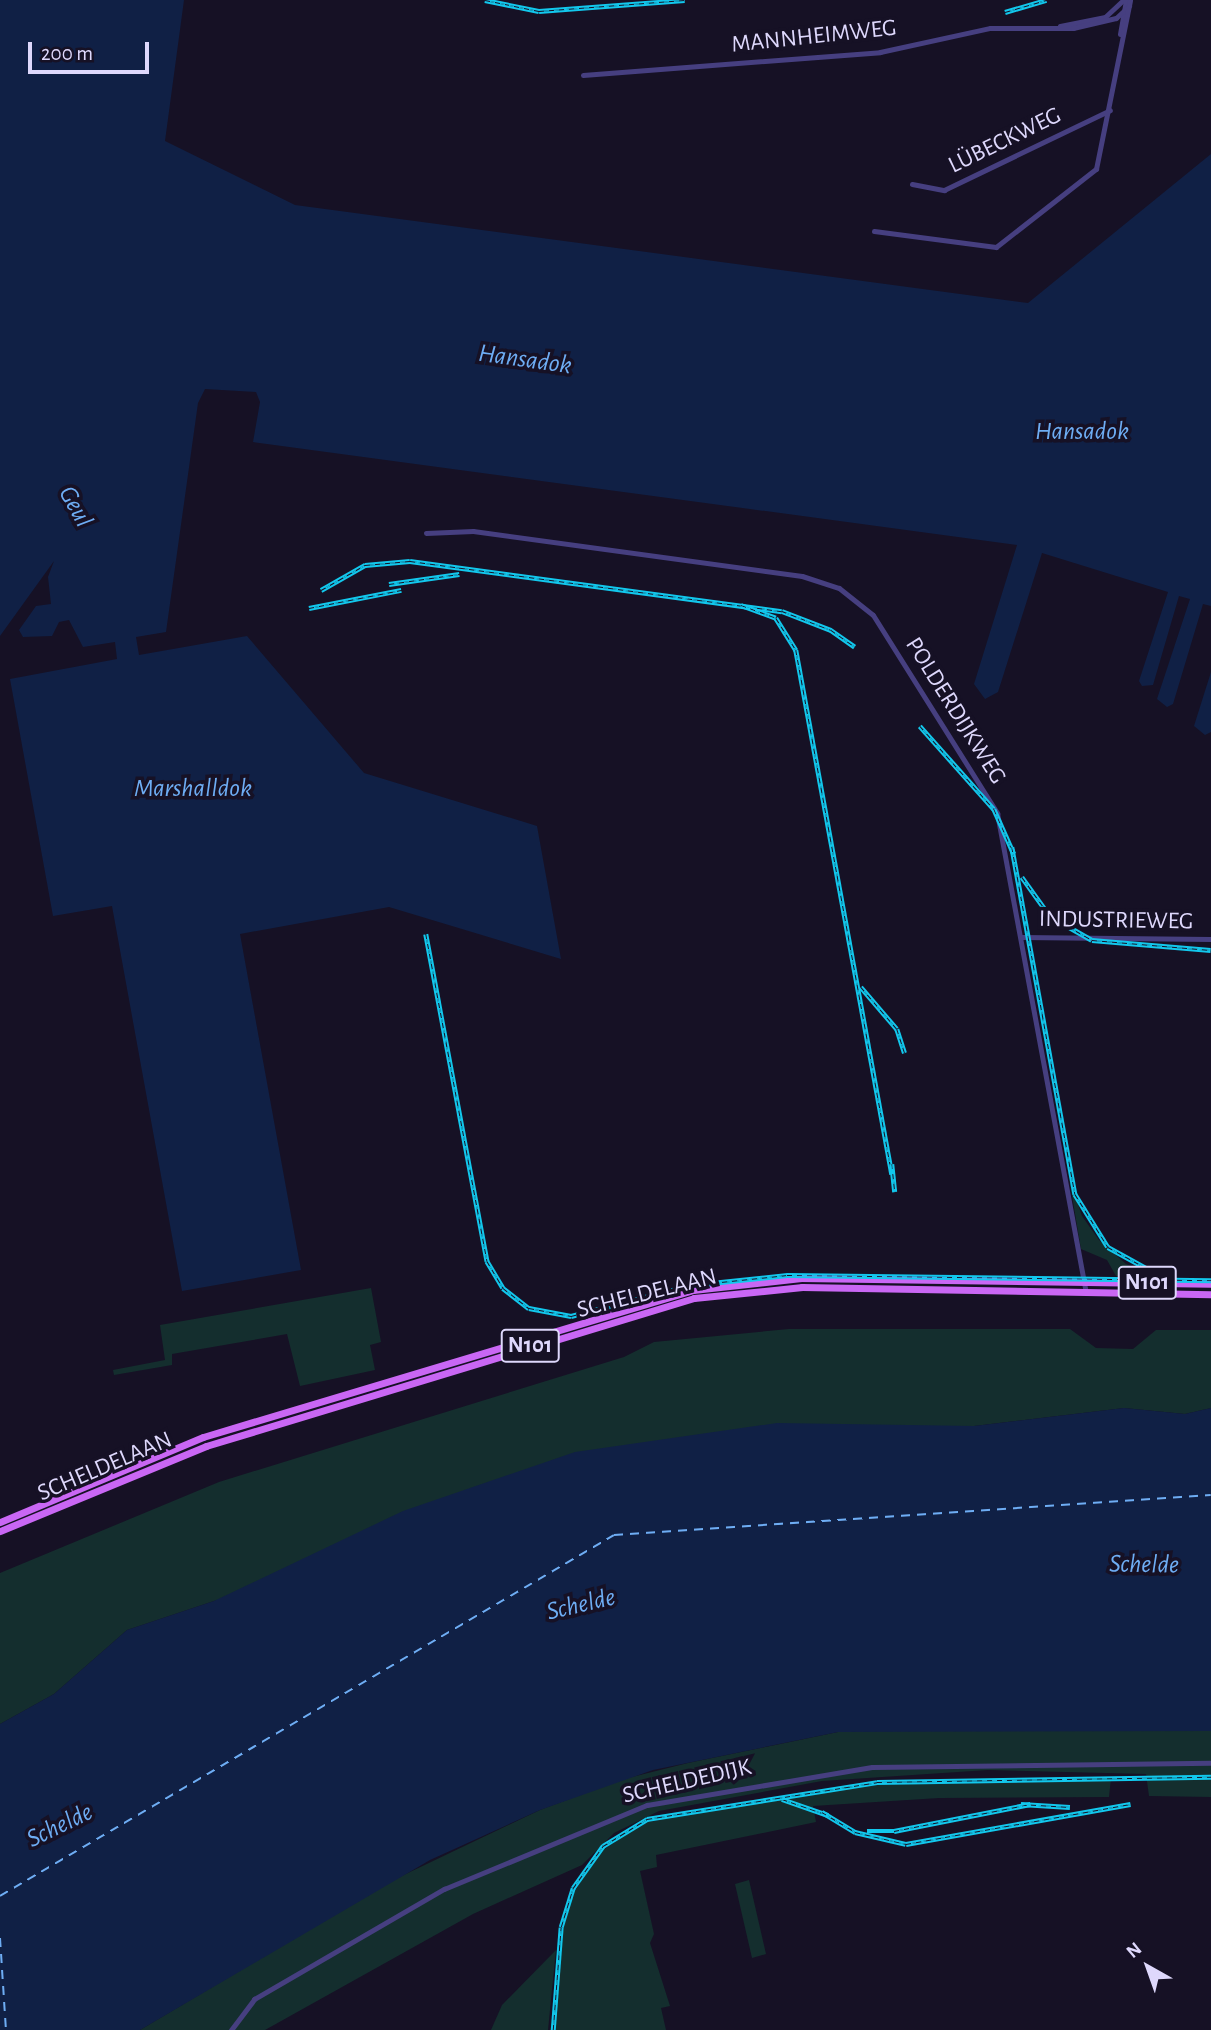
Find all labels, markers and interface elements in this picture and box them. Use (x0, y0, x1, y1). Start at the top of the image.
street label: MANNHEIMWEG (730, 14, 898, 60)
scale bar (32, 28, 152, 72)
text: 200 m (41, 43, 93, 64)
street label: LÜBECKWEG (944, 101, 1066, 181)
water label: Hansadok (476, 338, 574, 382)
water label: Hansadok (1035, 416, 1129, 448)
water label: Geul (51, 481, 99, 533)
street label: POLDERDIJKWEG (898, 632, 1012, 790)
water label: Marshalldok (134, 773, 252, 805)
street label: INDUSTRIEWEG (1039, 905, 1193, 937)
street label: SCHELDELAAN (574, 1263, 720, 1325)
road number: N101 (1117, 1264, 1177, 1302)
road number: N101 (500, 1326, 560, 1366)
street label: SCHELDELAAN (34, 1426, 176, 1508)
water label: Schelde (1109, 1549, 1179, 1581)
water label: Schelde (544, 1582, 618, 1628)
street label: SCHELDEDIJK (620, 1753, 754, 1811)
water label: Schelde (22, 1797, 98, 1855)
north arrow (1113, 1932, 1183, 2002)
text: N (1123, 1939, 1145, 1962)

